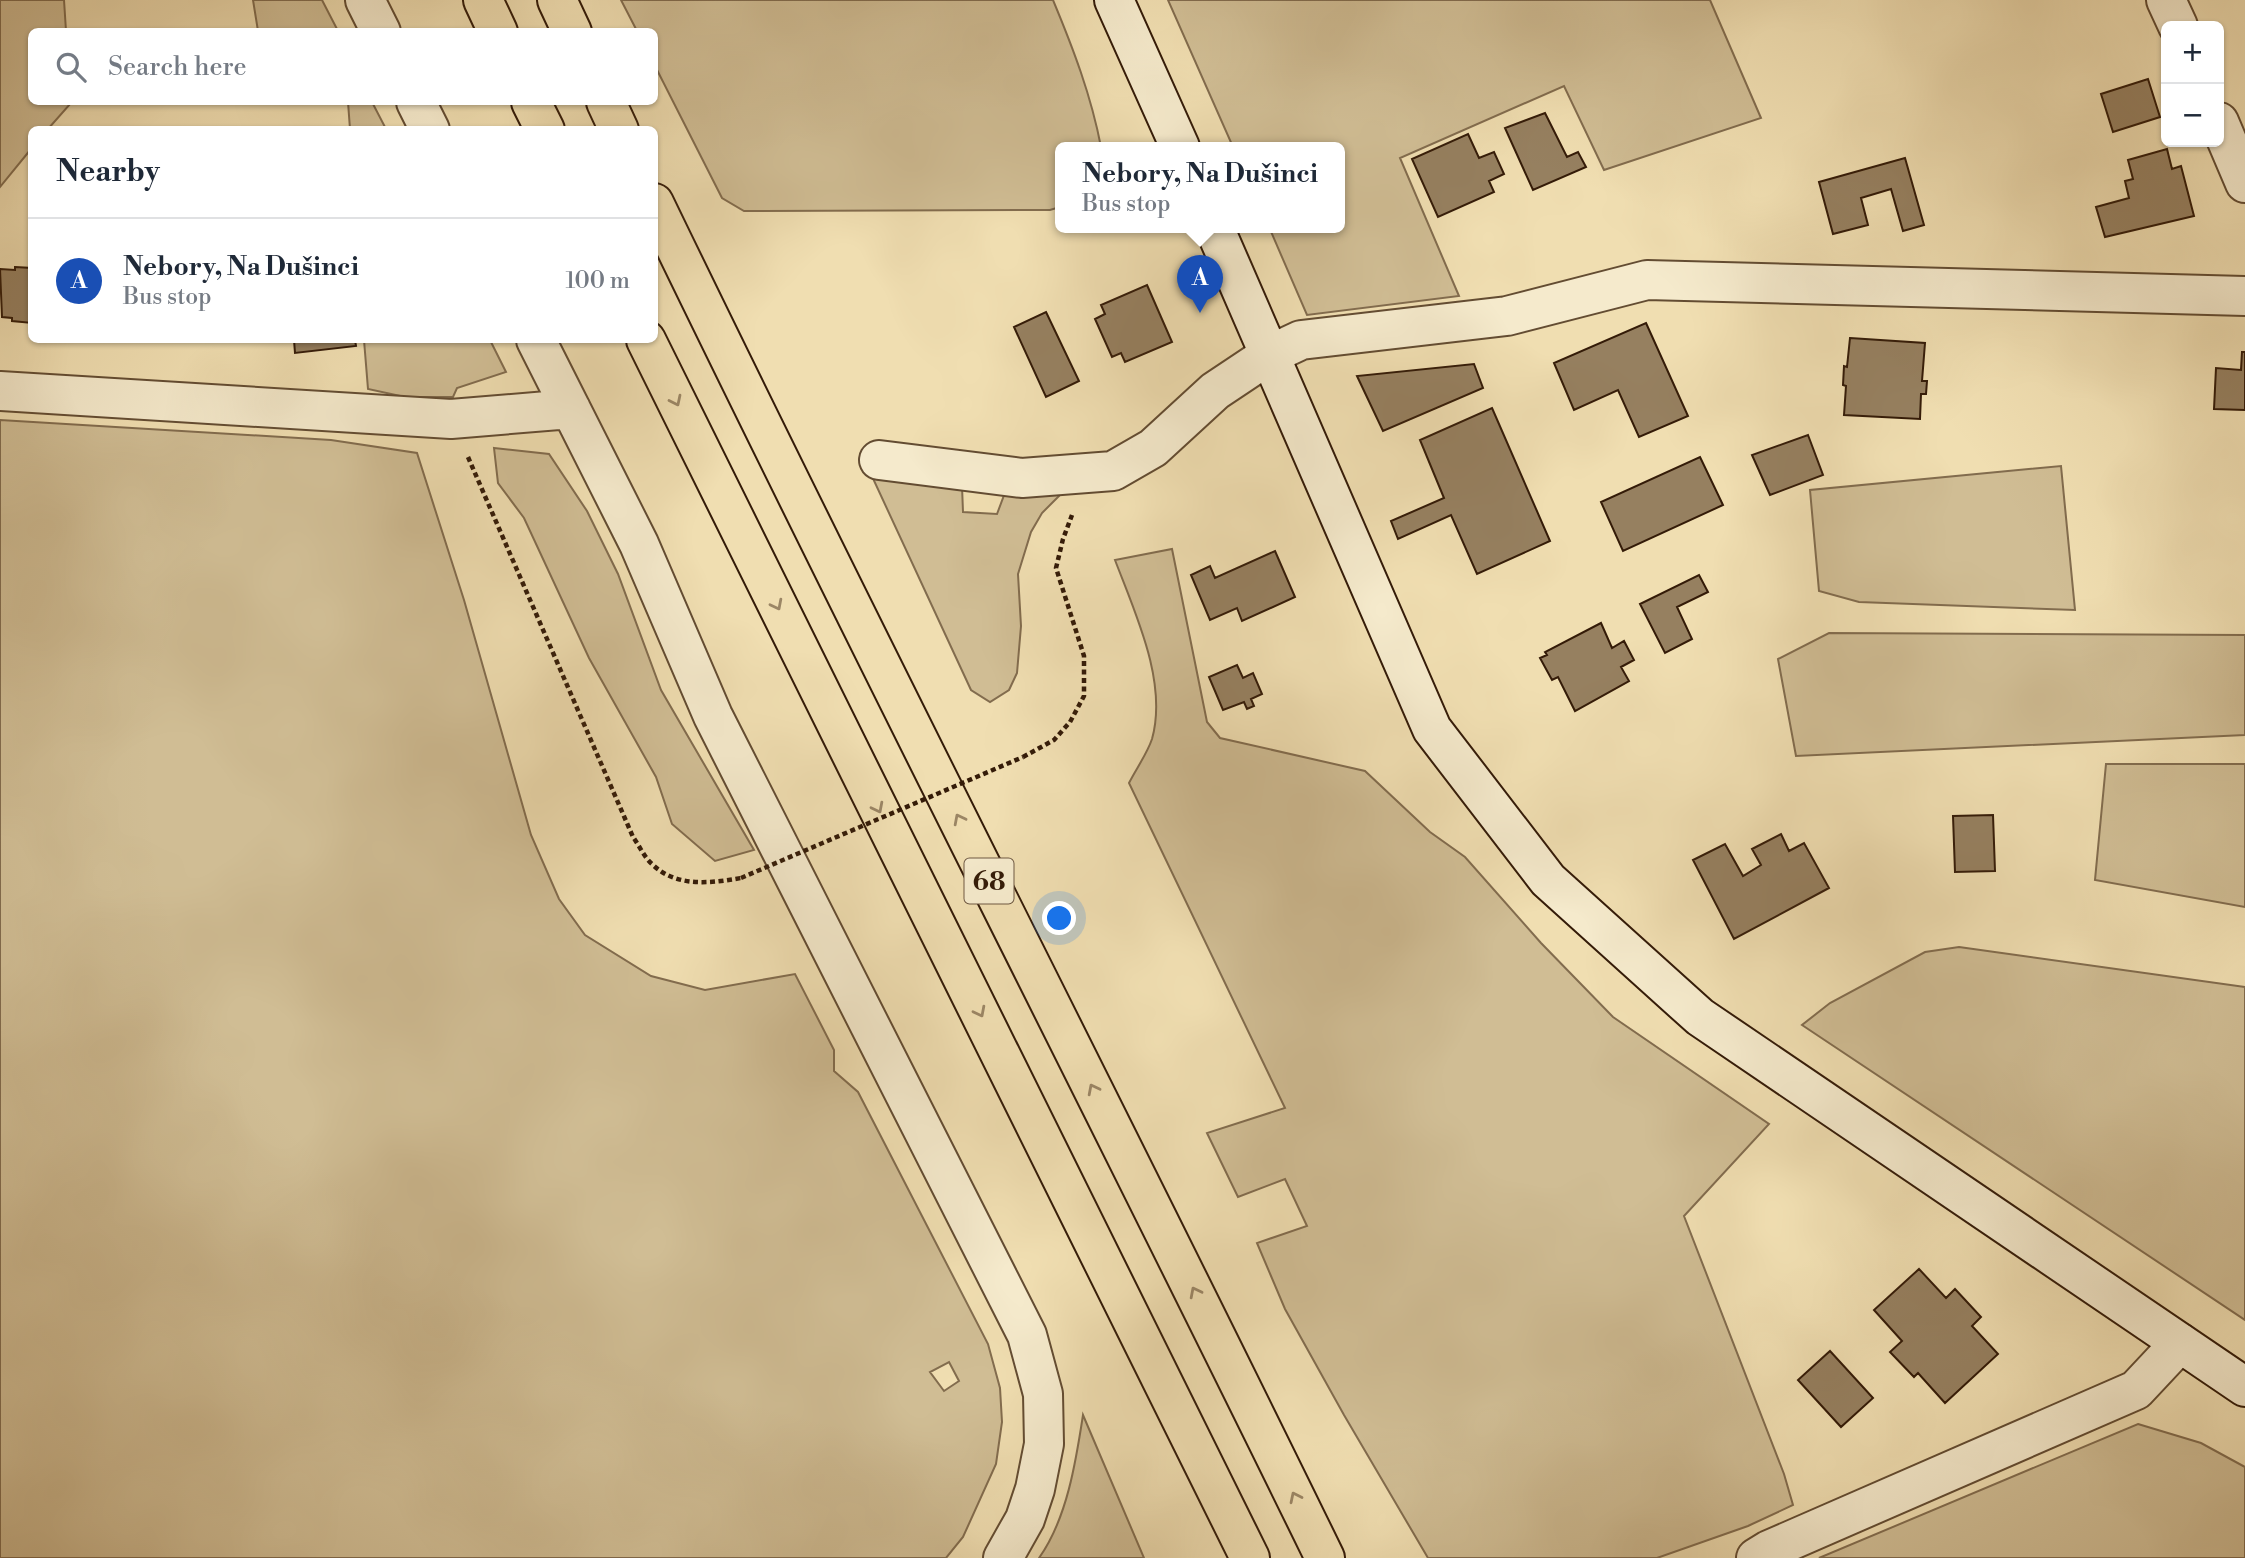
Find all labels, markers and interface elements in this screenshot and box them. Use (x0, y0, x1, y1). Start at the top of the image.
map controls (2161, 21, 2224, 147)
button: + (2161, 21, 2224, 84)
search box (28, 28, 658, 105)
icon: search (52, 48, 90, 86)
text: Search here (108, 51, 247, 83)
button: − (2161, 84, 2224, 147)
popup (1055, 142, 1345, 233)
text: Nearby (56, 153, 160, 191)
text: Nebory, Na Dušinci (1082, 158, 1318, 190)
text: Bus stop (1082, 190, 1170, 218)
text: Nebory, Na Dušinci (123, 251, 359, 283)
pin: A (1177, 255, 1223, 313)
text: A (71, 267, 87, 295)
text: 100 m (565, 267, 630, 295)
text: Bus stop (123, 283, 211, 311)
one-way arrow (667, 394, 681, 406)
one-way arrow (768, 598, 782, 610)
one-way arrow (870, 801, 884, 813)
one-way arrow (953, 814, 967, 826)
road number: 68 (964, 859, 1014, 904)
your location (1042, 901, 1076, 935)
one-way arrow (972, 1005, 986, 1017)
one-way arrow (1088, 1084, 1102, 1096)
one-way arrow (1189, 1287, 1203, 1299)
one-way arrow (1289, 1492, 1303, 1504)

